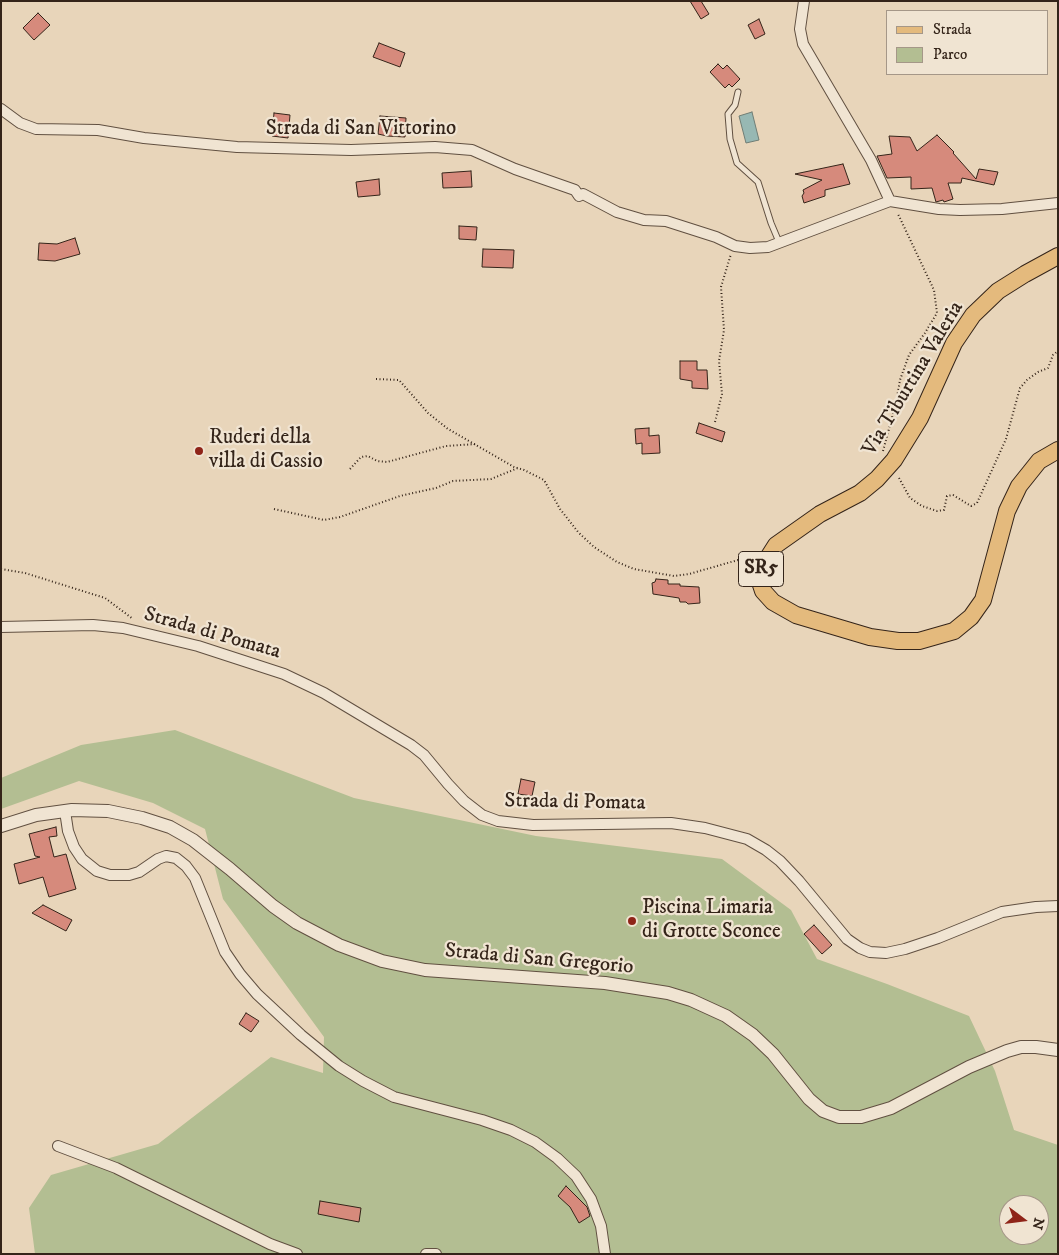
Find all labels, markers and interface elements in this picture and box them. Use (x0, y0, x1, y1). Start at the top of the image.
legend (886, 10, 1049, 75)
text: Strada (933, 20, 971, 39)
text: Parco (933, 45, 967, 64)
street label: Strada di San Vittorino (266, 117, 456, 143)
street label: Via Tiburtina Valeria (858, 297, 970, 461)
place label: Ruderi della villa di Cassio (209, 426, 323, 476)
marker: Ruderi della villa di Cassio (193, 445, 205, 457)
road number: SR5 (738, 552, 784, 586)
street label: Strada di Pomata (141, 602, 283, 666)
street label: Strada di Pomata (504, 789, 646, 817)
place label: Piscina Limaria di Grotte Sconce (642, 896, 781, 946)
marker: Piscina Limaria di Grotte Sconce (626, 915, 638, 927)
street label: Strada di San Gregorio (444, 939, 634, 981)
north arrow (999, 1195, 1049, 1245)
text: N (1027, 1216, 1048, 1232)

